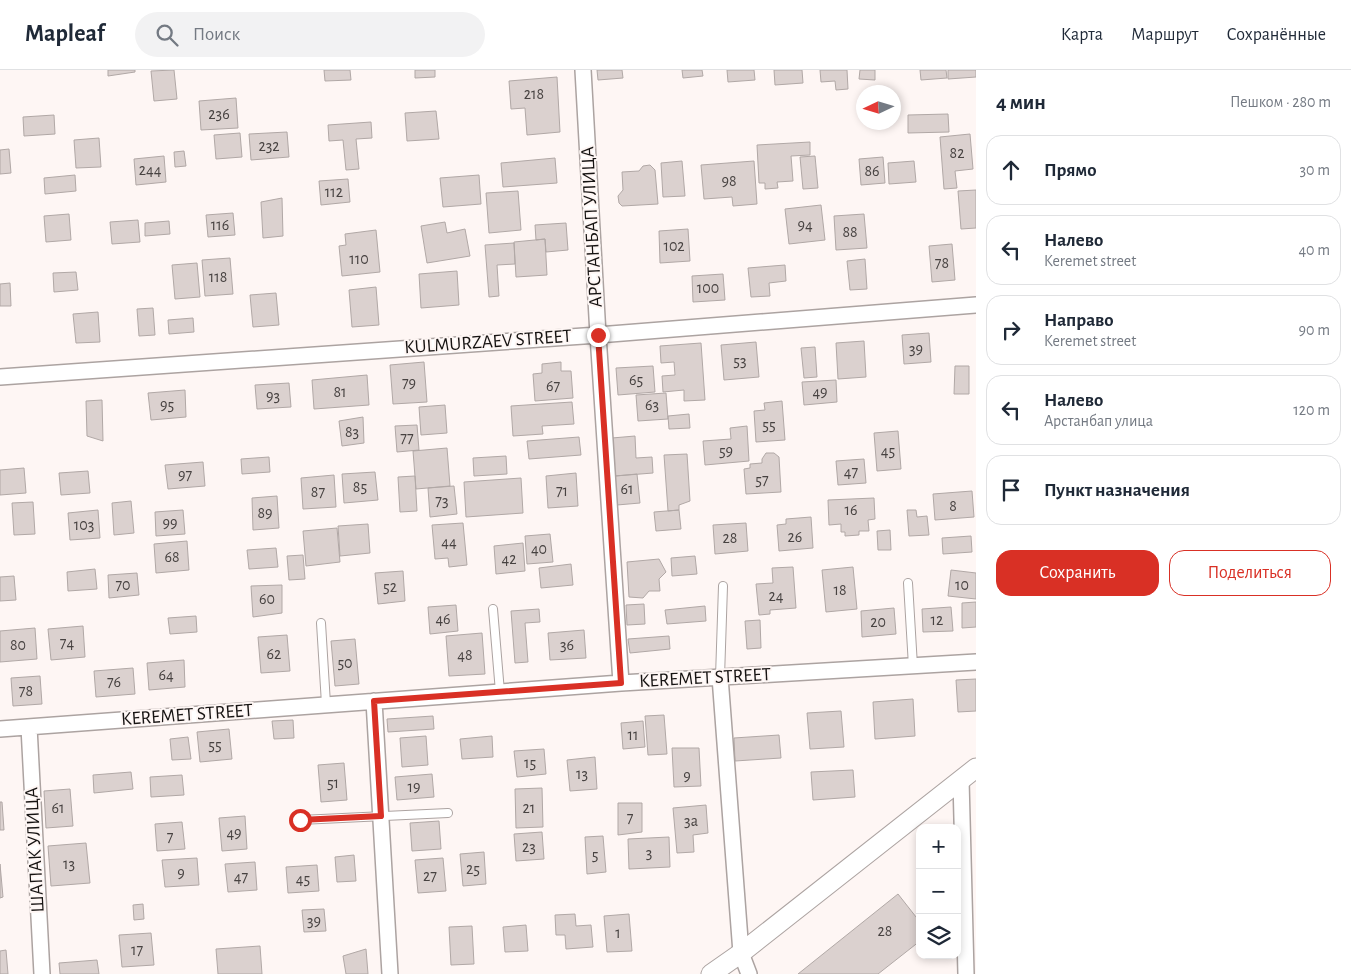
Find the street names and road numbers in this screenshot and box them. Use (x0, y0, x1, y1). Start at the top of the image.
street label: АРСТАНБАП УЛИЦА (578, 146, 606, 308)
street label: KULMURZAEV STREET (404, 327, 572, 357)
street label: KEREMET STREET (639, 665, 771, 691)
street label: KEREMET STREET (120, 701, 254, 729)
street label: ШАПАК УЛИЦА (22, 787, 48, 913)

